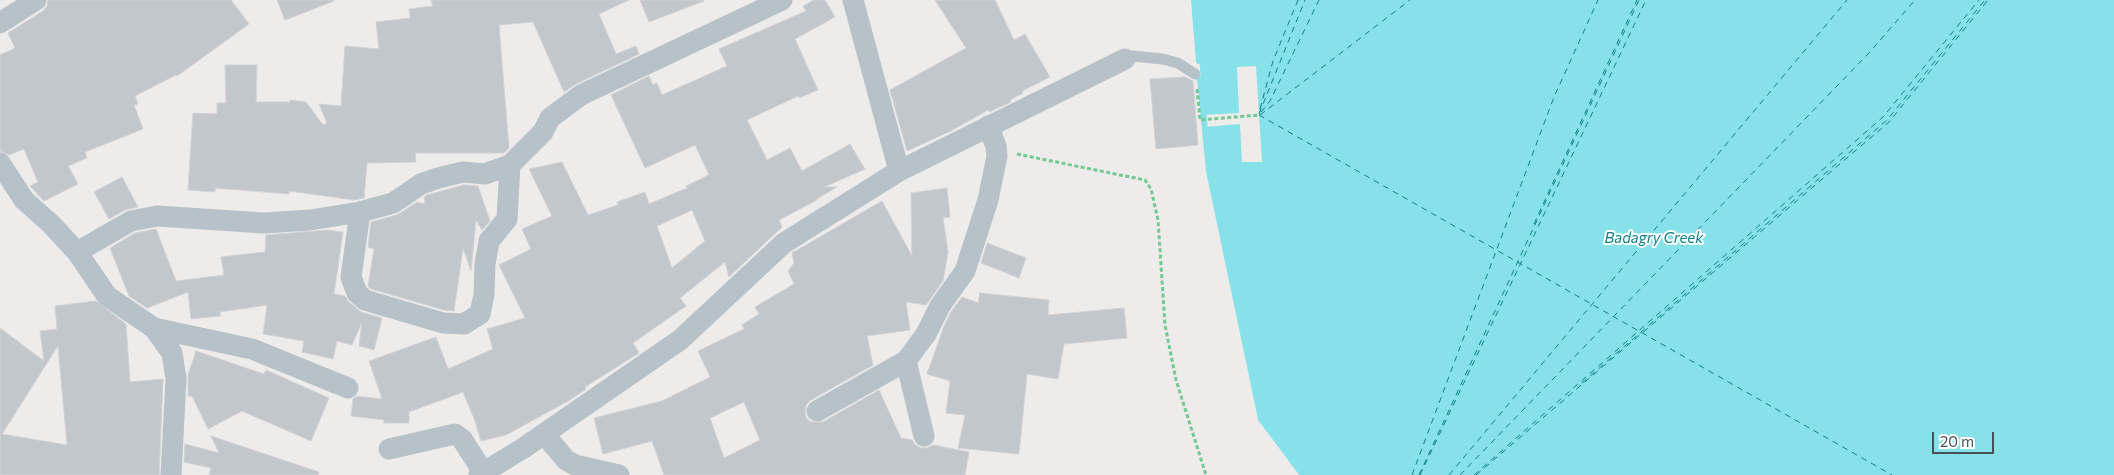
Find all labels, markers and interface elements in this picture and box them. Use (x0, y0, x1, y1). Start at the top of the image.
water label: Badagry Creek (1605, 229, 1703, 247)
scale bar (1934, 422, 1996, 454)
text: 20 m (1940, 432, 1974, 450)

